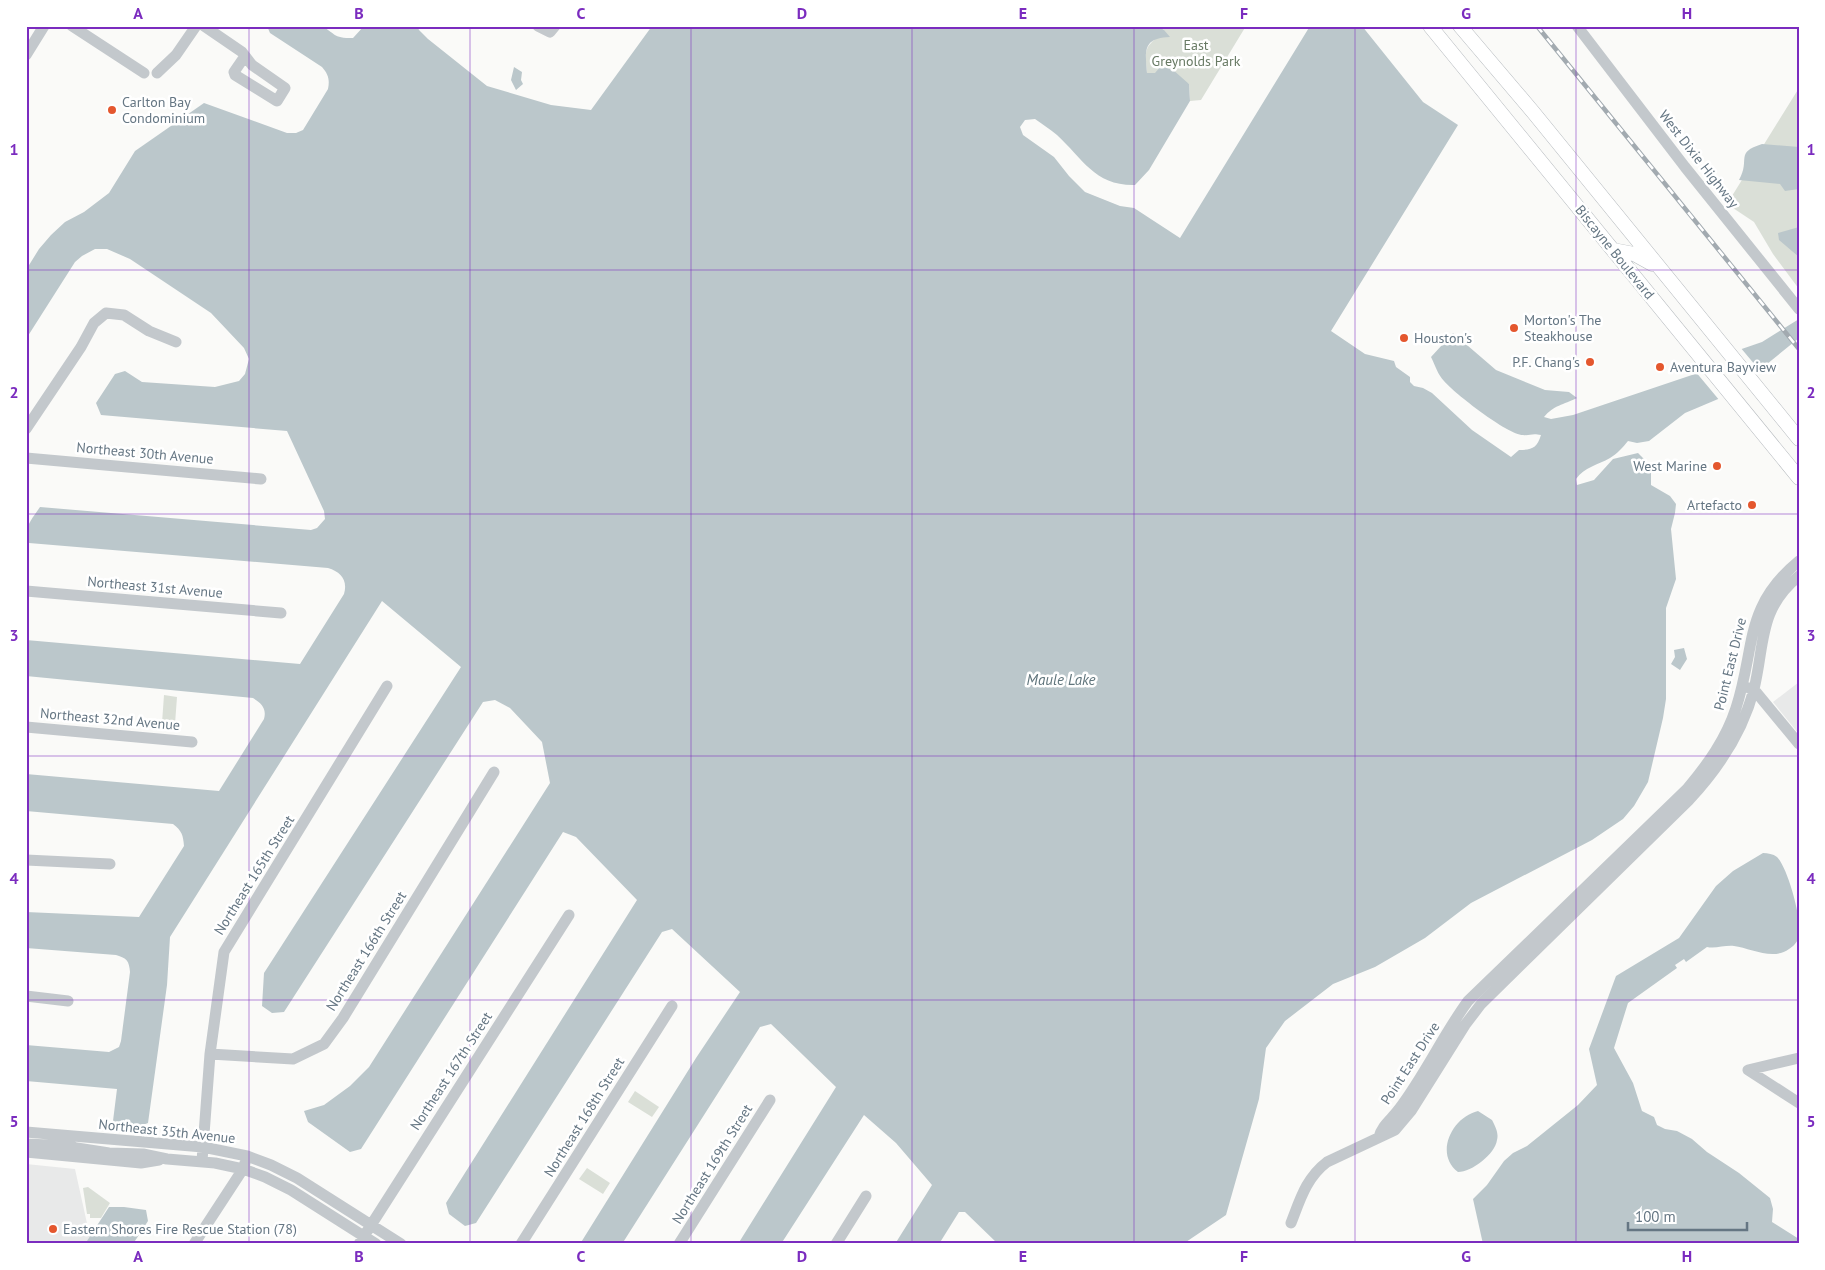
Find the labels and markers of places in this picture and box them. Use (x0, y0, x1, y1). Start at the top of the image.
place label: Carlton Bay Condominium (122, 93, 205, 127)
marker: Carlton Bay Condominium (106, 104, 118, 116)
place label: Morton's The Steakhouse (1524, 311, 1601, 345)
marker: Morton's The Steakhouse (1508, 322, 1520, 334)
place label: Houston's (1414, 329, 1472, 347)
marker: Houston's (1398, 332, 1410, 344)
place label: P.F. Chang's (1512, 353, 1580, 371)
marker: P.F. Chang's (1584, 356, 1596, 368)
place label: Aventura Bayview (1670, 358, 1777, 376)
marker: Aventura Bayview (1654, 361, 1666, 373)
place label: West Marine (1633, 457, 1707, 475)
marker: West Marine (1711, 460, 1723, 472)
place label: Artefacto (1687, 496, 1742, 514)
marker: Artefacto (1746, 499, 1758, 511)
place label: Eastern Shores Fire Rescue Station (78) (63, 1220, 297, 1238)
marker: Eastern Shores Fire Rescue Station (78) (47, 1223, 59, 1235)

